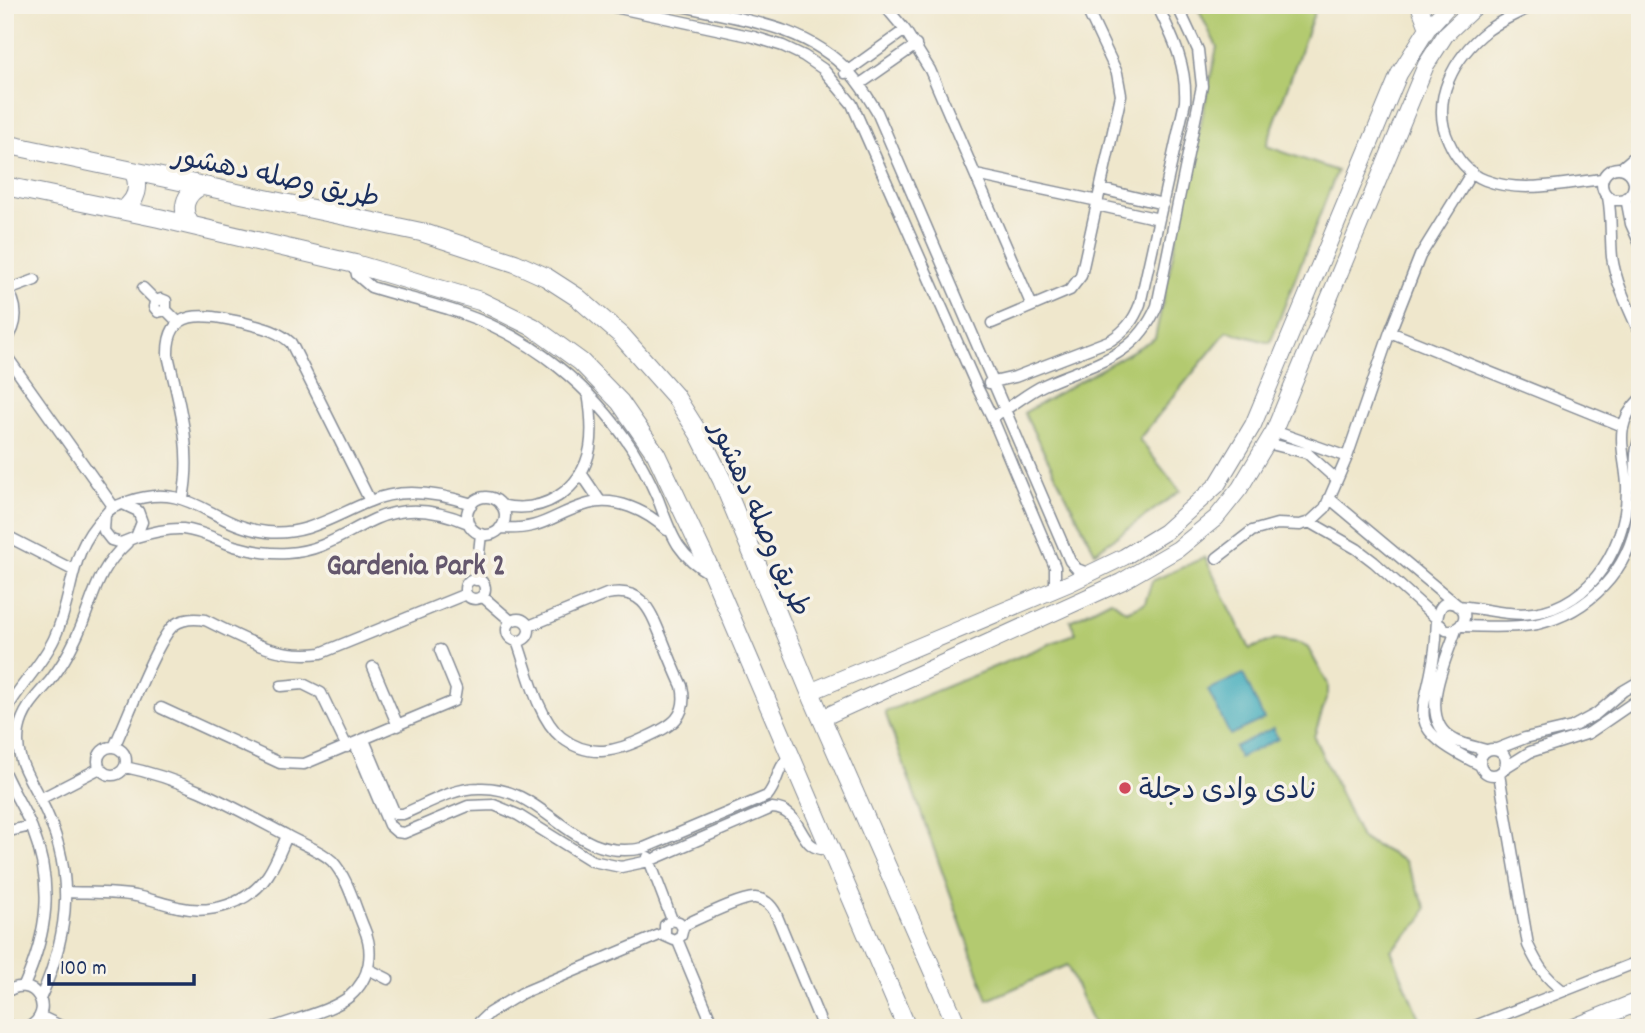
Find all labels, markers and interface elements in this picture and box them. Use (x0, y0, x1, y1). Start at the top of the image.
street label: طريق وصله دهشور (167, 138, 383, 221)
street label: طريق وصله دهشور (696, 414, 818, 624)
district label: Gardenia Park 2 (326, 547, 506, 590)
place label: نادى وادى دجلة (1139, 773, 1318, 813)
marker: نادى وادى دجلة (1117, 780, 1133, 796)
scale bar (49, 942, 194, 986)
text: 100 m (60, 955, 107, 985)

